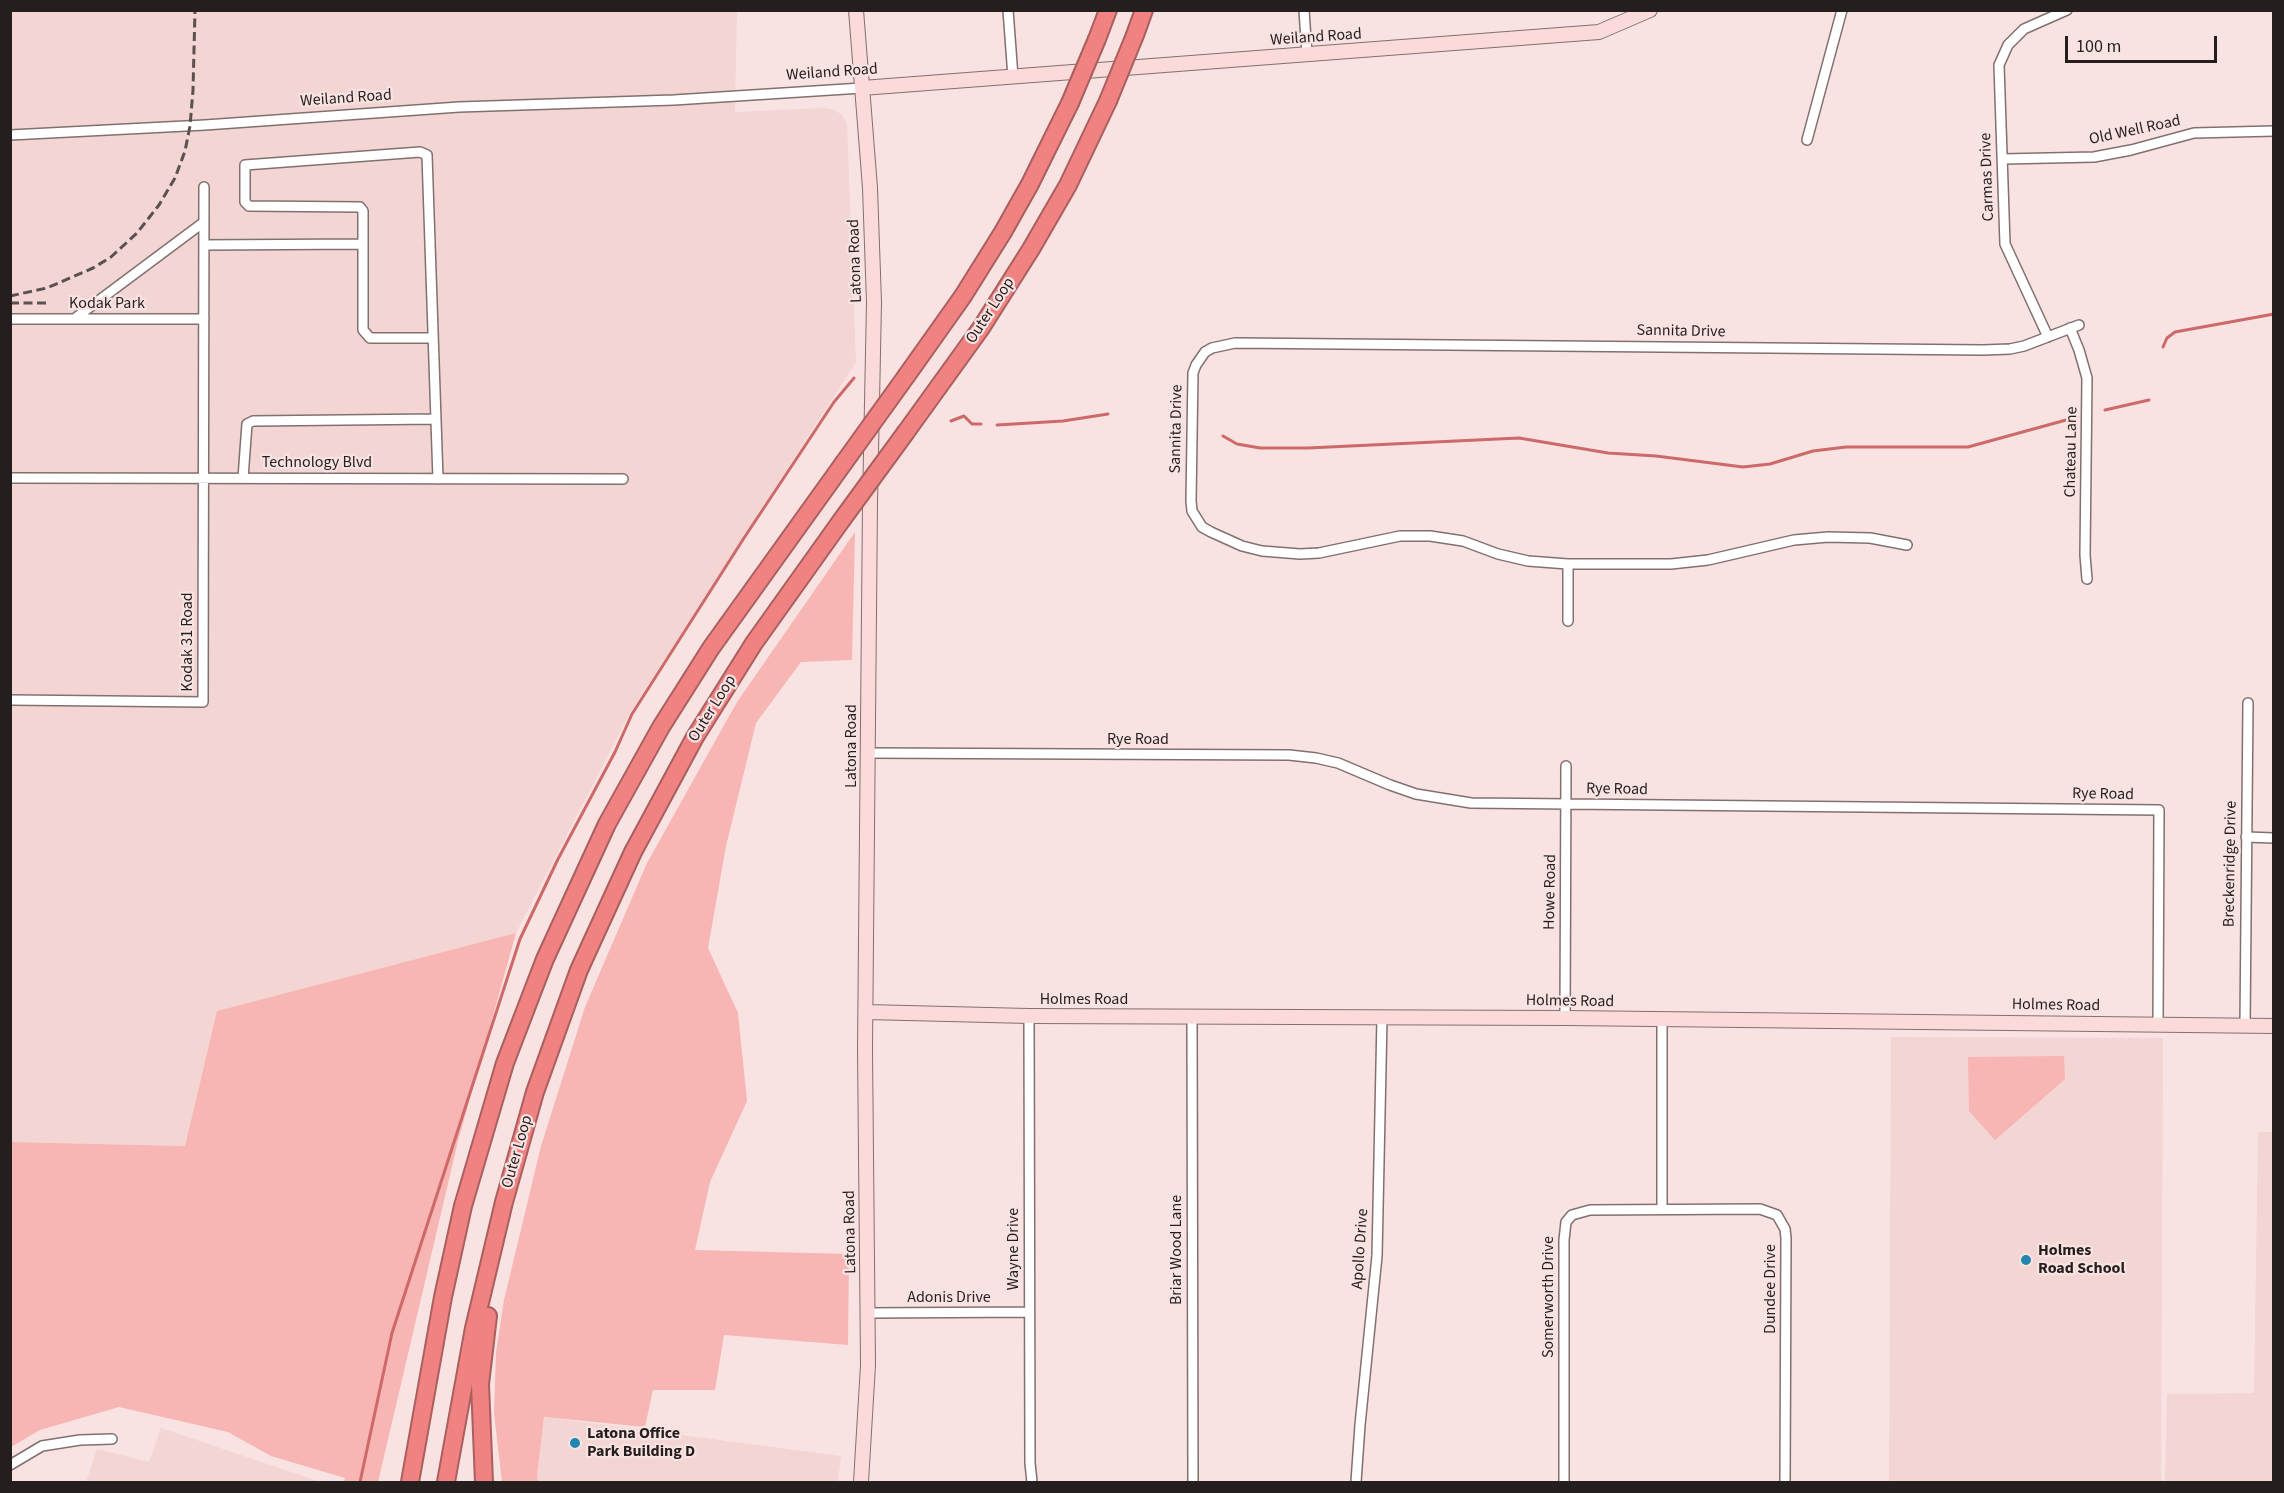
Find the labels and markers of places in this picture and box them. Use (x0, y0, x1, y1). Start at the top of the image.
place label: Holmes Road School (2038, 1241, 2125, 1279)
marker: Holmes Road School (2019, 1253, 2033, 1267)
place label: Latona Office Park Building D (587, 1424, 695, 1462)
marker: Latona Office Park Building D (568, 1436, 582, 1450)

